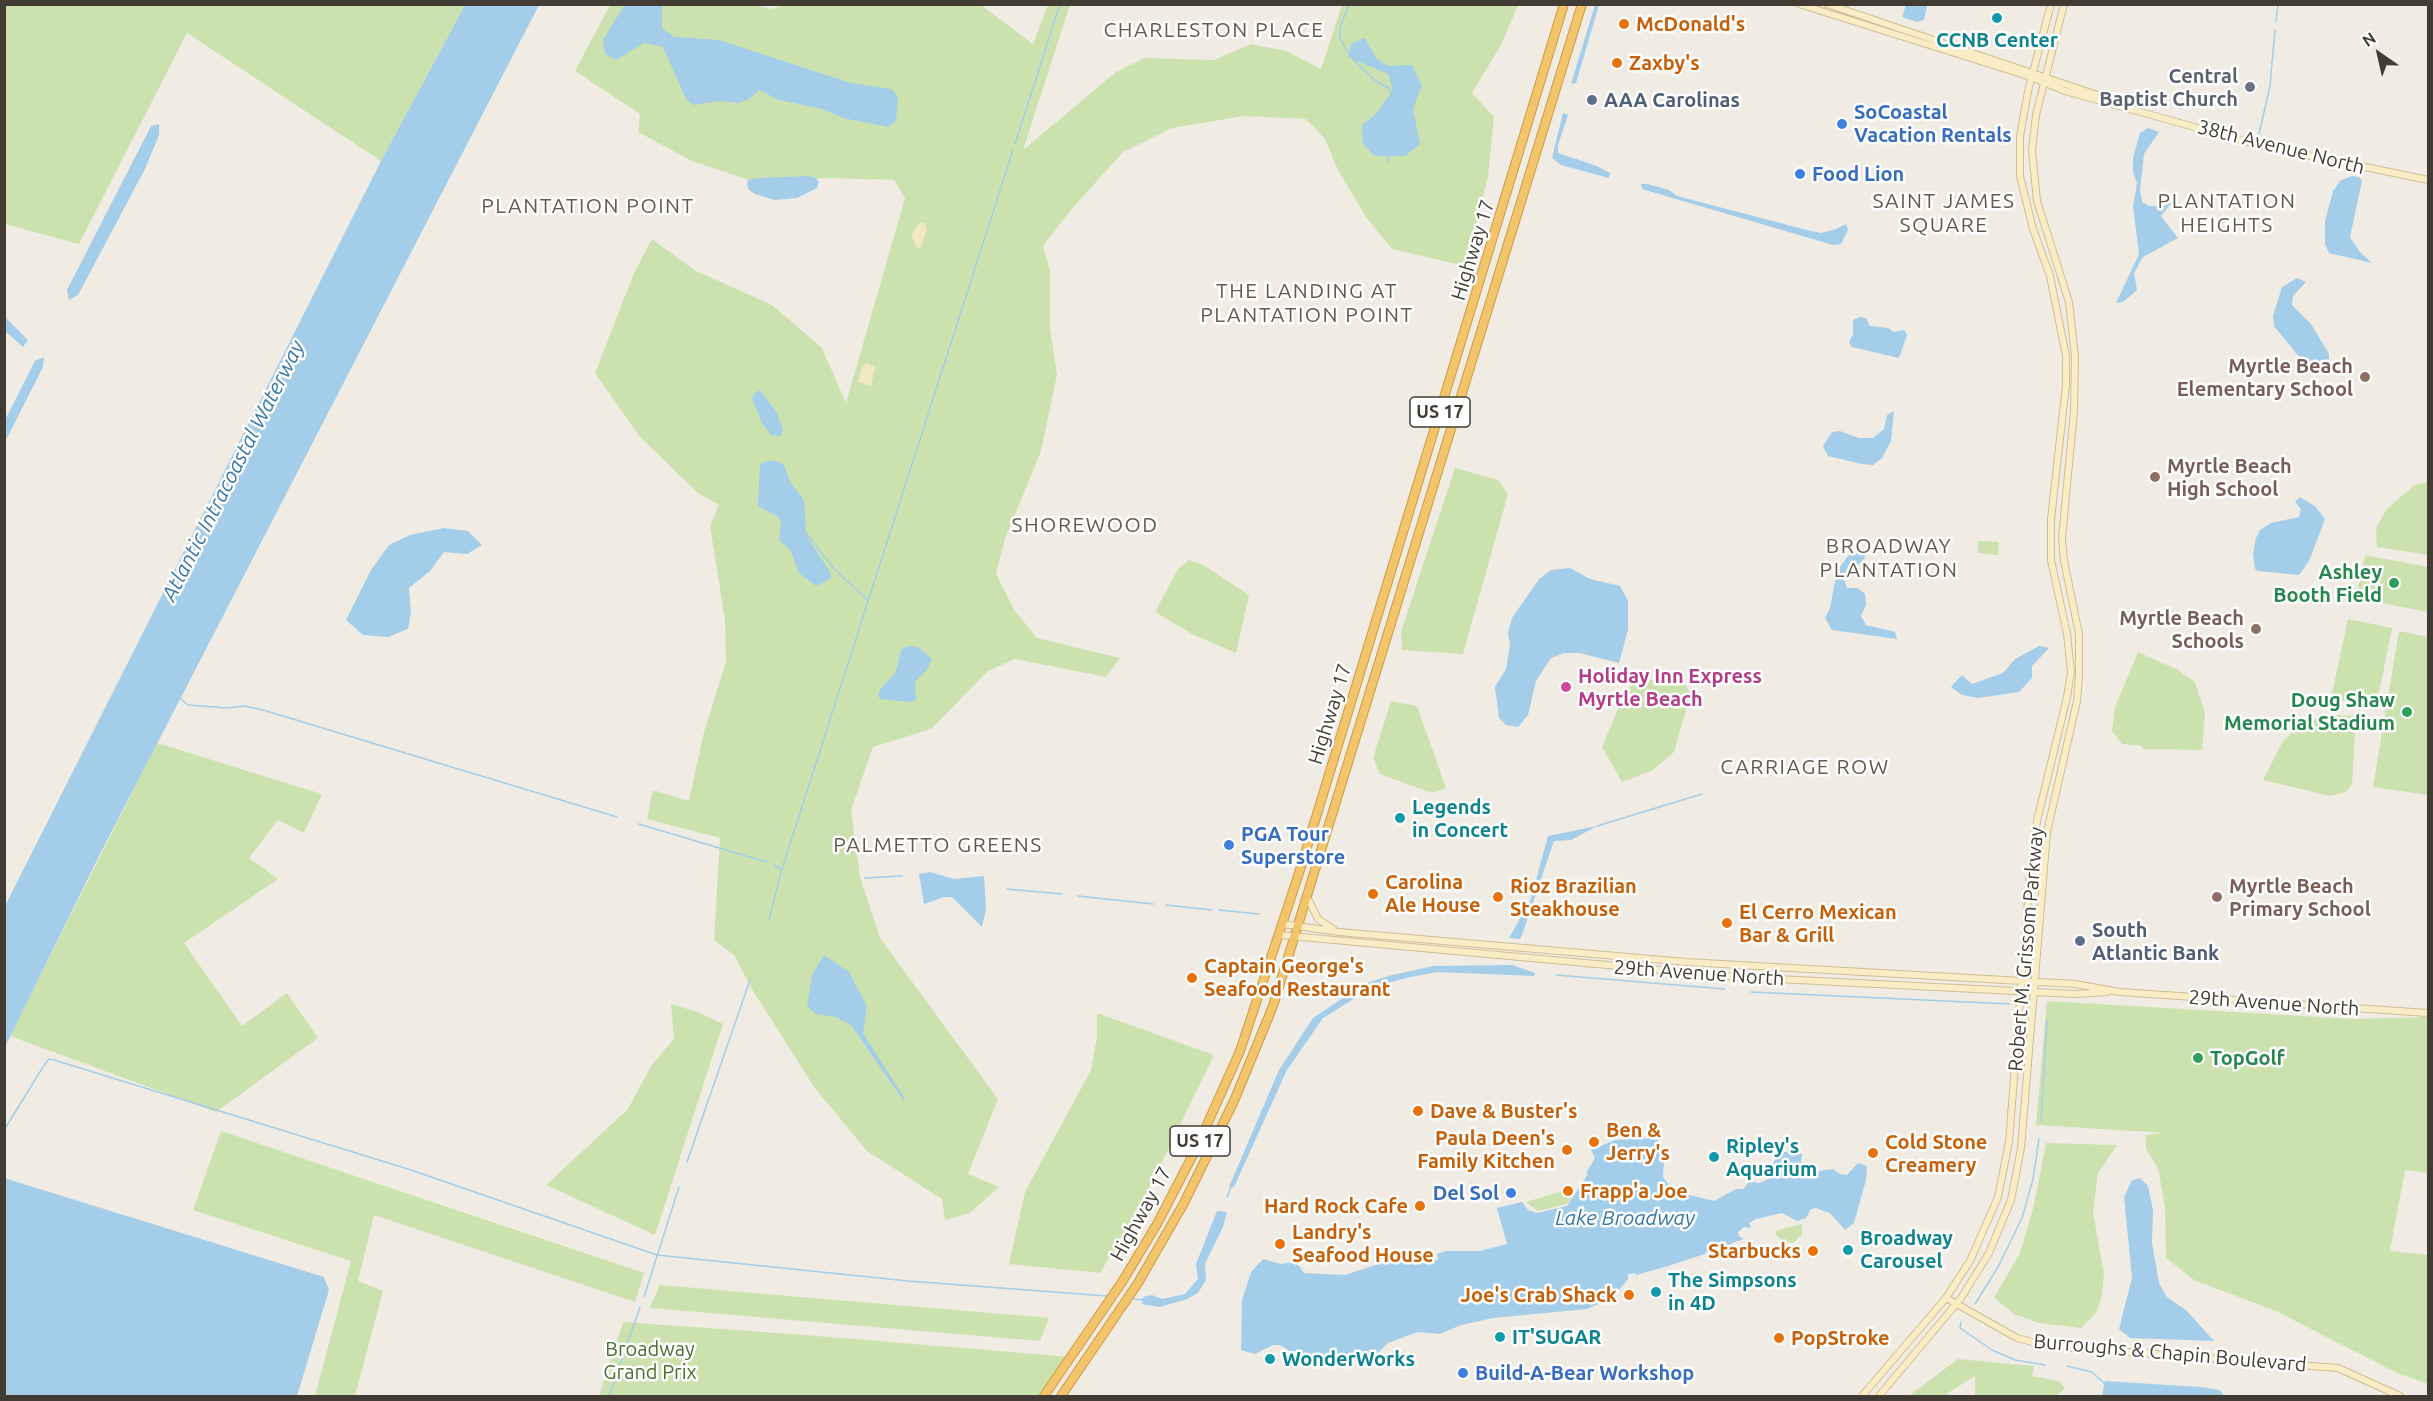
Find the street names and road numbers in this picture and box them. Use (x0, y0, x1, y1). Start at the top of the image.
street label: 38th Avenue North (2195, 115, 2367, 179)
street label: Highway 17 (1446, 197, 1500, 303)
road number: US 17 (1410, 397, 1470, 427)
street label: Highway 17 (1303, 661, 1357, 767)
street label: Robert M. Grissom Parkway (2003, 826, 2049, 1072)
street label: 29th Avenue North (1613, 955, 1785, 991)
street label: 29th Avenue North (2188, 985, 2360, 1021)
road number: US 17 (1170, 1126, 1230, 1156)
street label: Highway 17 (1105, 1163, 1177, 1265)
street label: Burroughs & Chapin Boulevard (2032, 1329, 2308, 1377)

